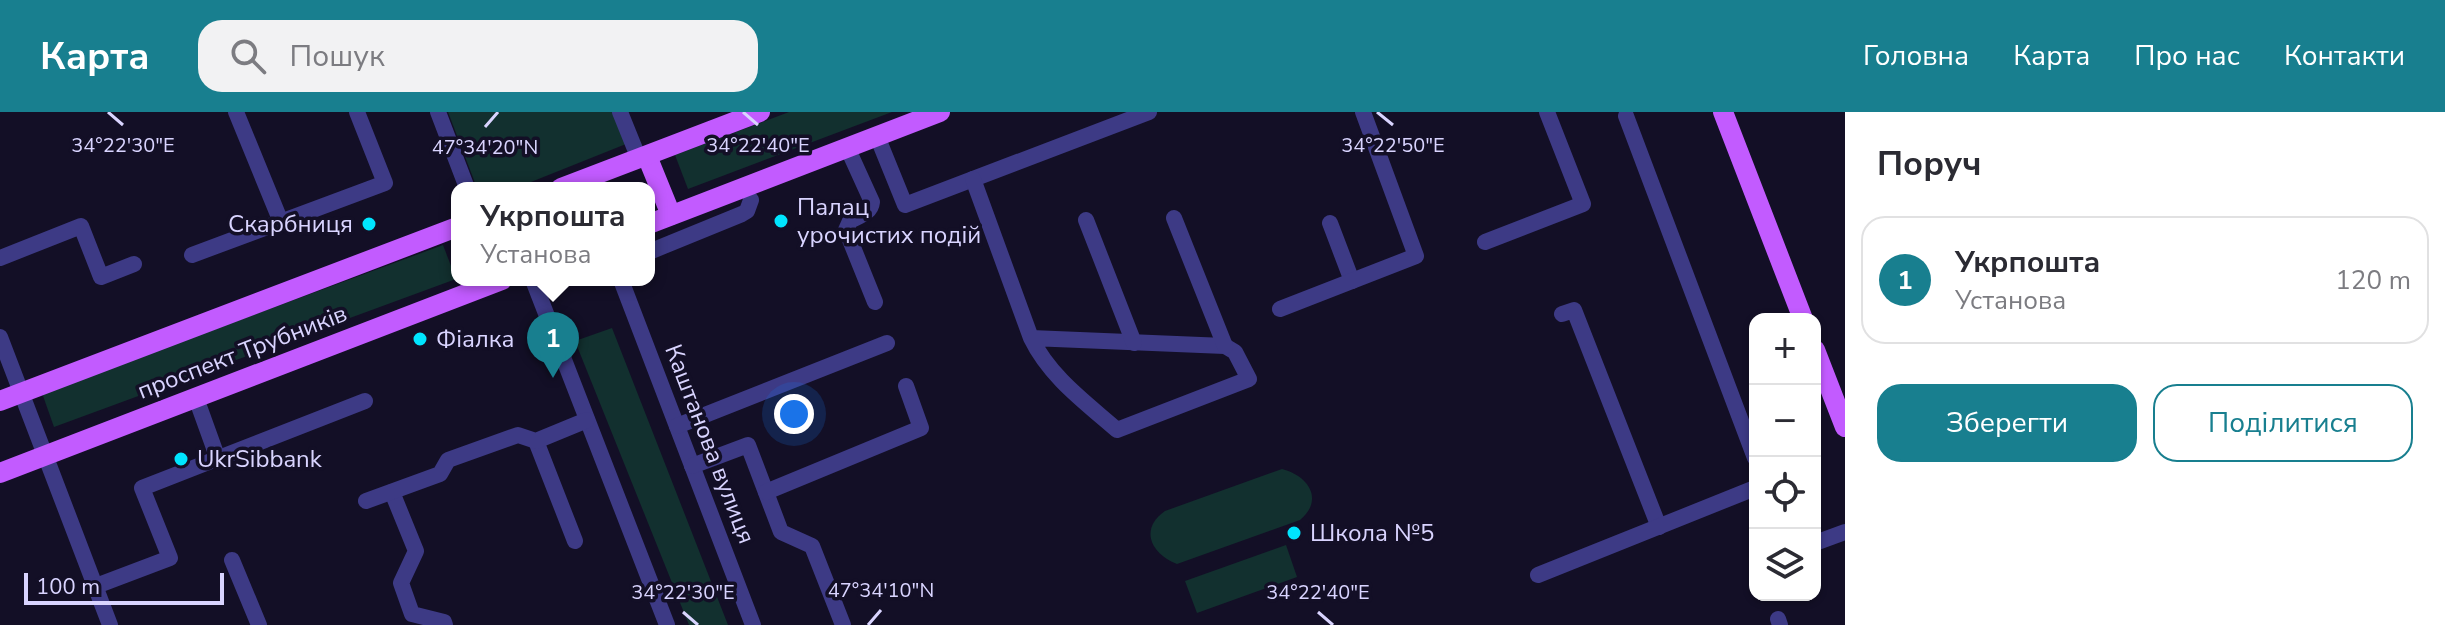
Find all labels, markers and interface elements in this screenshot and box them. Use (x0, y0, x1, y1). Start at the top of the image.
search box (198, 20, 758, 92)
text: Карта (40, 31, 150, 82)
icon: search (226, 34, 270, 78)
text: Пошук (290, 36, 385, 77)
text: Головна (1863, 37, 1969, 75)
text: Карта (2013, 37, 2090, 75)
text: Про нас (2134, 37, 2240, 75)
text: Контакти (2284, 37, 2405, 75)
text: 34°22'30"E (71, 132, 175, 159)
text: 34°22'40"E (706, 132, 810, 159)
text: 34°22'50"E (1341, 132, 1445, 159)
text: 47°34'20"N (432, 134, 538, 161)
text: Поруч (1877, 141, 1982, 187)
popup (451, 182, 655, 286)
place label: Палац урочистих подій (797, 191, 981, 251)
text: Укрпошта (480, 196, 626, 237)
place label: Скарбниця (228, 208, 353, 240)
marker: Палац урочистих подій (772, 212, 790, 230)
marker: Скарбниця (360, 215, 378, 233)
text: Установа (480, 237, 592, 272)
text: Укрпошта (1955, 242, 2100, 283)
text: 1 (1897, 263, 1913, 298)
text: 120 m (2335, 263, 2411, 298)
text: Установа (1955, 283, 2066, 318)
street label: проспект Трубників (133, 297, 351, 407)
pin: 1 (527, 312, 579, 378)
map controls (1749, 313, 1821, 601)
button: + (1749, 313, 1821, 385)
place label: Фіалка (436, 323, 514, 355)
marker: Фіалка (411, 330, 429, 348)
street label: Каштанова вулиця (657, 340, 763, 548)
button: Зберегти (1877, 384, 2137, 462)
button: Поділитися (2153, 384, 2413, 462)
button: − (1749, 385, 1821, 457)
your location (774, 394, 814, 434)
place label: UkrSibbank (197, 443, 323, 475)
marker: UkrSibbank (172, 450, 190, 468)
button: locate (1749, 457, 1821, 529)
place label: Школа №5 (1310, 517, 1434, 549)
marker: Школа №5 (1285, 524, 1303, 542)
button: layers (1749, 529, 1821, 601)
scale bar (24, 569, 224, 605)
text: 100 m (36, 572, 100, 602)
text: 47°34'10"N (828, 577, 934, 604)
text: 34°22'30"E (631, 579, 735, 606)
text: 34°22'40"E (1266, 579, 1370, 606)

